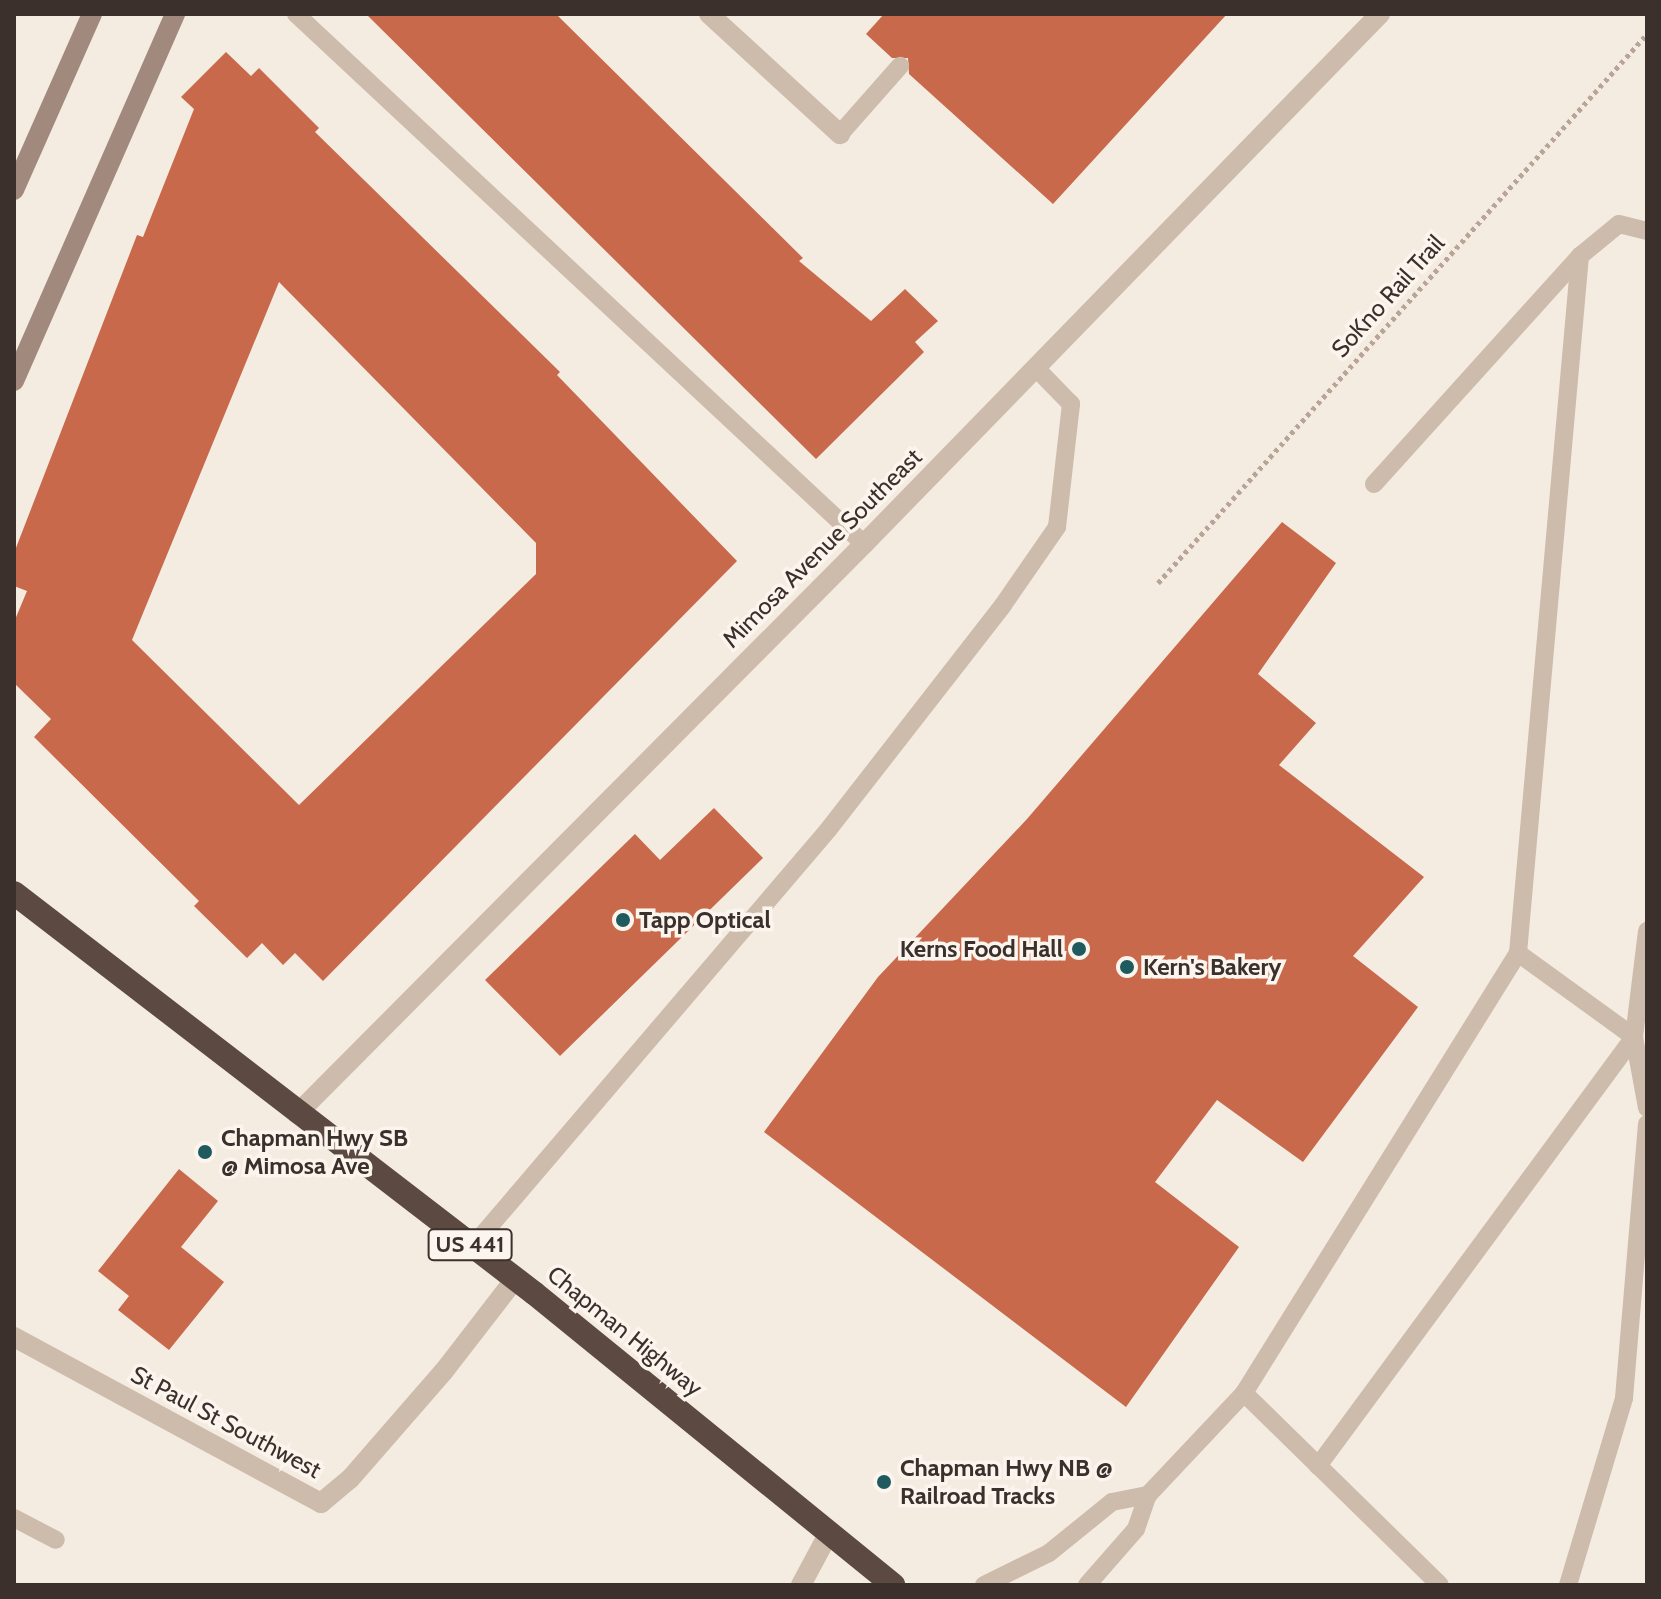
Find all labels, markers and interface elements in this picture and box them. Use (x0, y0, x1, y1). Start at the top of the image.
street label: SoKno Rail Trail (1326, 229, 1450, 363)
street label: Mimosa Avenue Southeast (716, 442, 928, 654)
place label: Tapp Optical (639, 906, 771, 934)
marker: Tapp Optical (614, 911, 632, 929)
place label: Kerns Food Hall (900, 935, 1063, 963)
marker: Kerns Food Hall (1070, 940, 1088, 958)
place label: Kern's Bakery (1143, 953, 1281, 981)
marker: Kern's Bakery (1118, 958, 1136, 976)
place label: Chapman Hwy SB @ Mimosa Ave (221, 1124, 408, 1180)
marker: Chapman Hwy SB @ Mimosa Ave (196, 1143, 214, 1161)
road number: US 441 (426, 1227, 514, 1263)
street label: Chapman Highway (542, 1260, 708, 1402)
street label: St Paul St Southwest (126, 1360, 326, 1484)
place label: Chapman Hwy NB @ Railroad Tracks (900, 1454, 1113, 1510)
marker: Chapman Hwy NB @ Railroad Tracks (875, 1473, 893, 1491)

